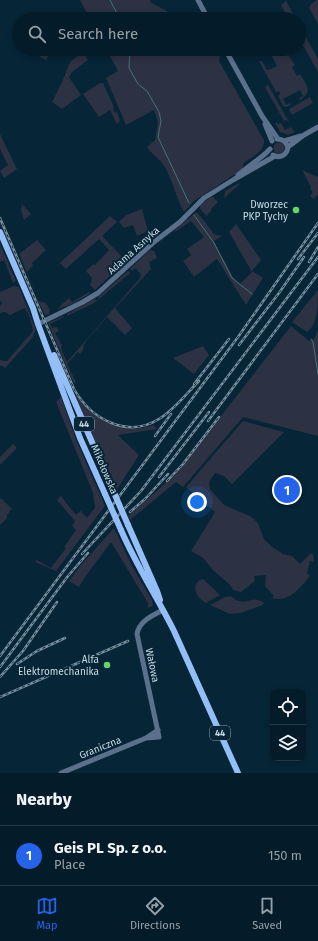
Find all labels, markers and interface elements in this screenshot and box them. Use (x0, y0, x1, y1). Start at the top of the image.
search box (12, 12, 306, 56)
icon: search (26, 23, 48, 45)
text: Search here (58, 25, 138, 43)
place label: Dworzec PKP Tychy (243, 199, 288, 223)
marker: Dworzec PKP Tychy (291, 205, 301, 215)
street label: Adama Asnyka (105, 224, 162, 277)
road number: 44 (74, 417, 94, 431)
street label: Mikołowska (88, 443, 120, 496)
pin: 1 (274, 475, 300, 505)
your location (187, 492, 207, 512)
street label: Wałowa (143, 647, 161, 683)
place label: Alfa Elektromechanika (18, 654, 99, 678)
marker: Alfa Elektromechanika (102, 660, 112, 670)
map controls (270, 689, 306, 761)
button: locate (270, 689, 306, 725)
button: layers (270, 725, 306, 761)
road number: 44 (210, 726, 230, 740)
street label: Graniczna (78, 734, 123, 762)
text: Nearby (16, 789, 71, 810)
text: Geis PL Sp. z o.o. (54, 839, 167, 857)
text: 1 (26, 848, 32, 863)
text: 150 m (268, 848, 302, 863)
text: Place (54, 857, 85, 872)
tab: Map (36, 895, 58, 932)
tab: Directions (130, 895, 180, 932)
tab: Saved (252, 895, 282, 932)

